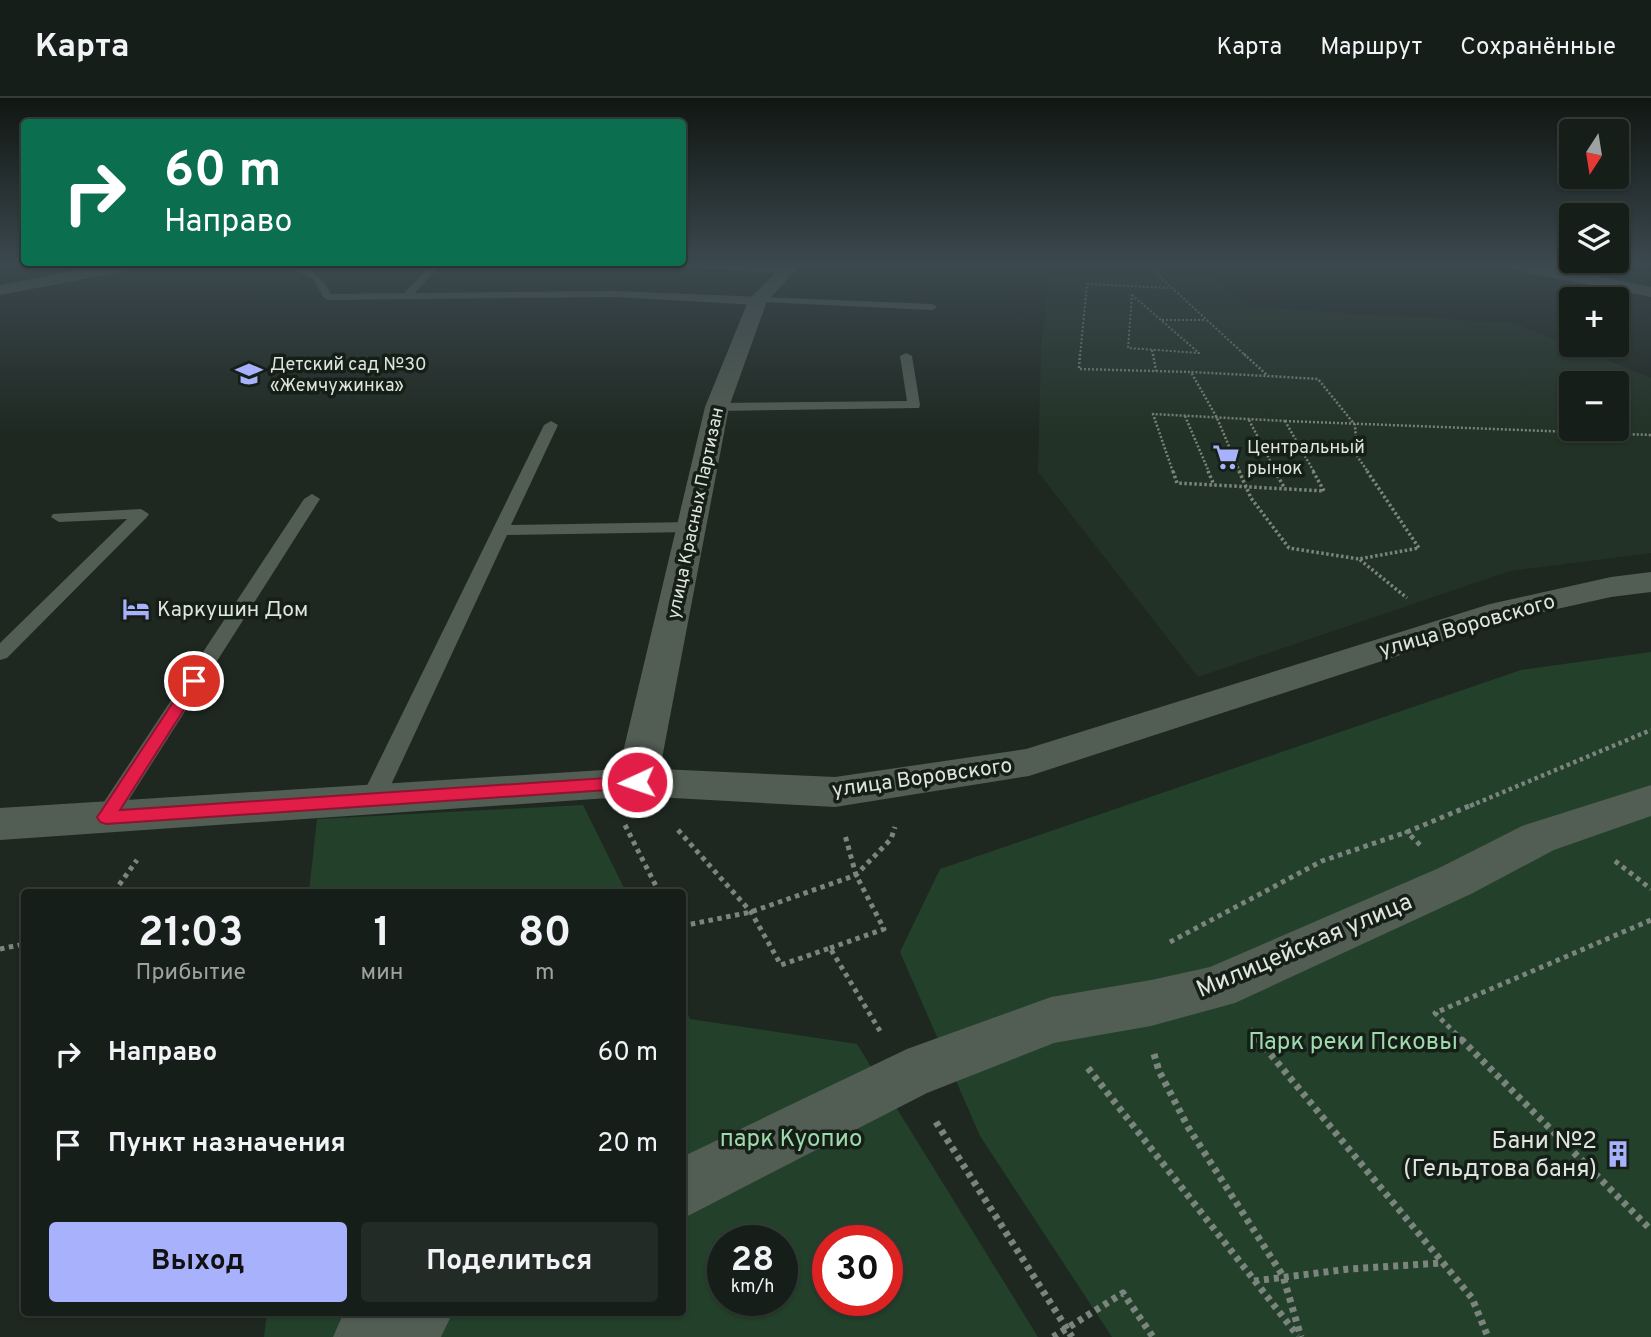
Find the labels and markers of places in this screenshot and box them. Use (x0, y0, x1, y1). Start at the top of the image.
place label: Детский сад №30 «Жемчужинка» (270, 354, 426, 398)
school or university icon: Детский сад №30 «Жемчужинка» (234, 359, 264, 389)
place label: Центральный рынок (1247, 437, 1365, 481)
supermarket icon: Центральный рынок (1211, 442, 1241, 472)
hotel icon: Каркушин Дом (121, 594, 151, 624)
place label: Каркушин Дом (157, 597, 308, 624)
pin (164, 651, 224, 711)
place label: Бани №2 (Гельдтова баня) (1403, 1127, 1597, 1185)
building icon: Бани №2 (Гельдтова баня) (1603, 1139, 1633, 1169)

